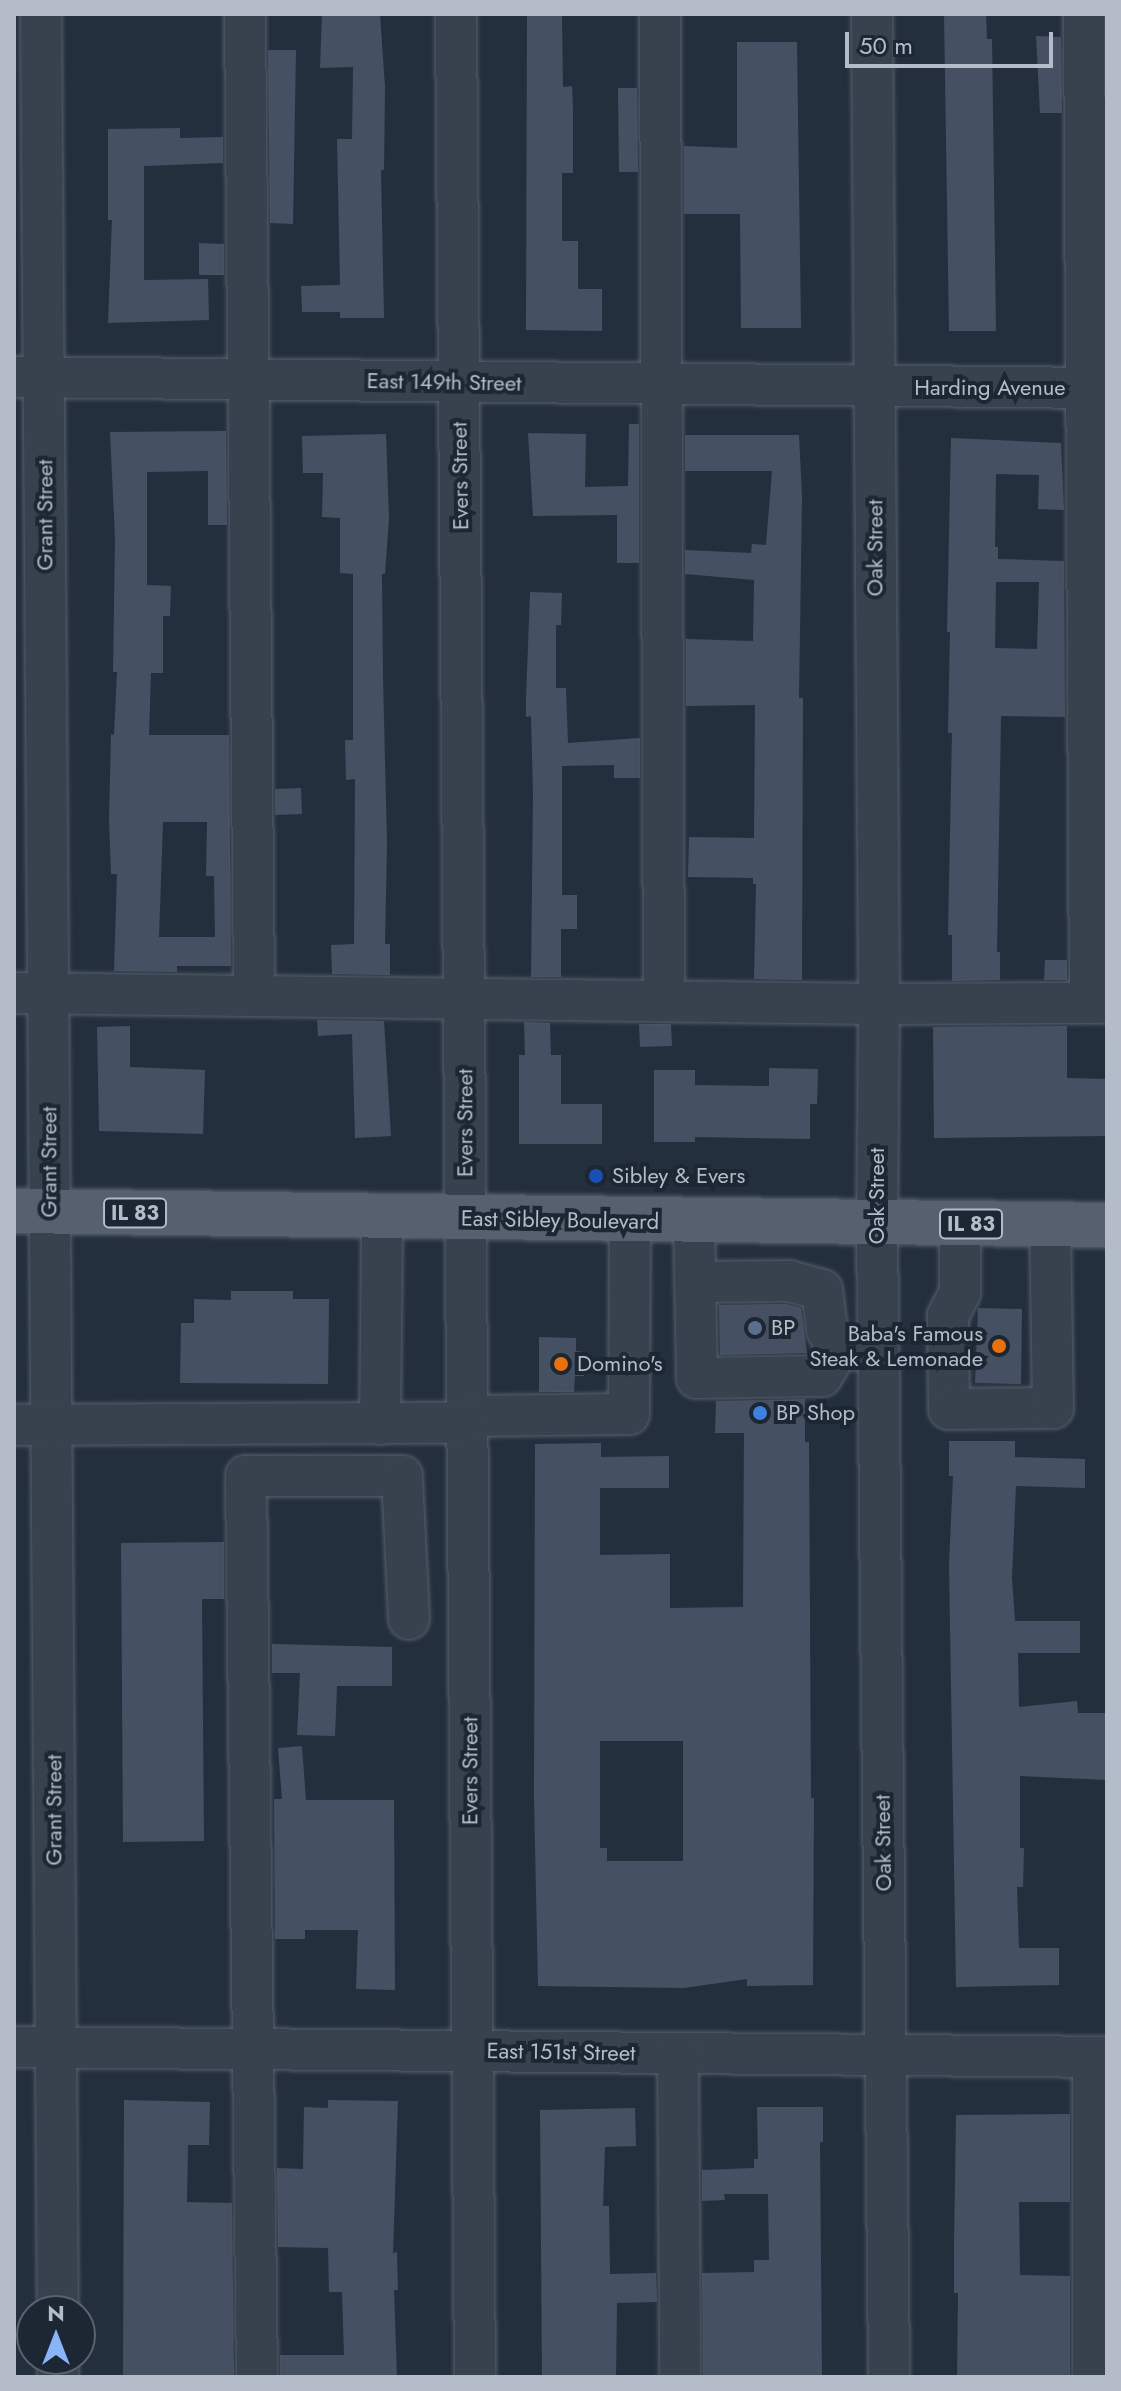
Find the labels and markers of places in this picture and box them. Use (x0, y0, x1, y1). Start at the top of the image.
place label: Sibley & Evers (612, 1163, 745, 1189)
marker: Sibley & Evers (587, 1167, 605, 1185)
place label: BP (771, 1315, 795, 1341)
marker: BP (746, 1319, 764, 1337)
place label: Baba's Famous Steak & Lemonade (810, 1320, 983, 1372)
marker: Baba's Famous Steak & Lemonade (990, 1337, 1008, 1355)
place label: Domino's (577, 1351, 663, 1377)
marker: Domino's (552, 1355, 570, 1373)
place label: BP Shop (776, 1400, 855, 1426)
marker: BP Shop (751, 1404, 769, 1422)

